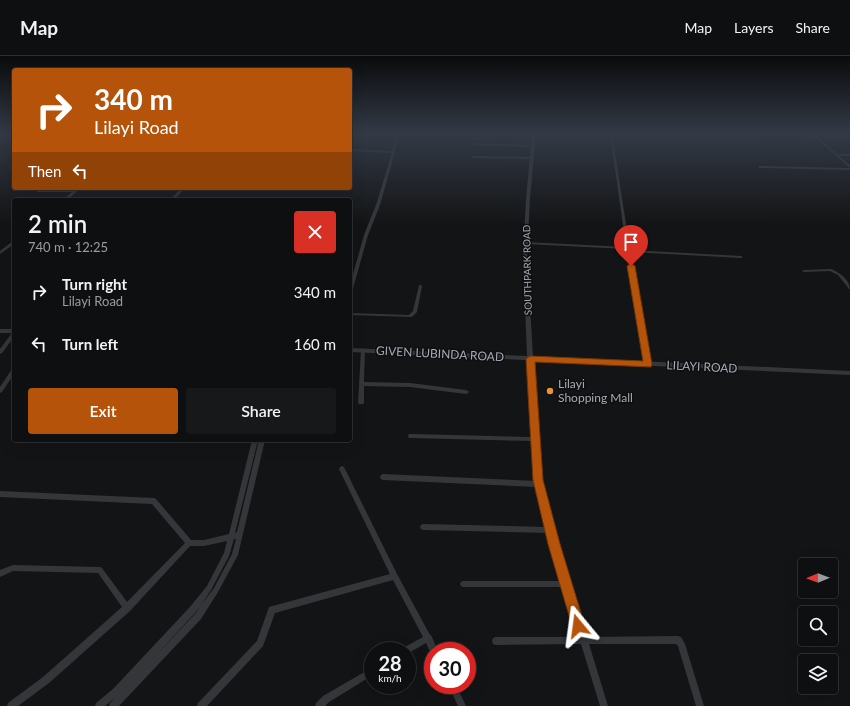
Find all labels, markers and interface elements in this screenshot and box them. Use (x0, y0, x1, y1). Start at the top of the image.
text: Map (20, 16, 58, 39)
text: Map (684, 19, 712, 36)
text: Layers (734, 19, 774, 36)
text: Share (796, 19, 830, 36)
text: 340 m (94, 82, 173, 116)
icon: right (28, 84, 80, 136)
text: Lilayi Road (94, 116, 179, 138)
icon: left (69, 160, 91, 182)
text: Then (28, 162, 61, 180)
text: 2 min (28, 209, 87, 238)
button: close (294, 211, 336, 253)
street label: SOUTHPARK ROAD (520, 224, 534, 315)
pin (614, 225, 648, 266)
icon: arrive (620, 231, 642, 253)
text: 740 m · 12:25 (28, 239, 108, 255)
text: Turn right (62, 275, 127, 293)
icon: right (28, 281, 50, 303)
text: 340 m (294, 283, 336, 301)
text: Lilayi Road (62, 293, 123, 309)
icon: left (28, 333, 50, 355)
text: Turn left (62, 335, 118, 353)
text: 160 m (294, 335, 336, 353)
street label: GIVEN LUBINDA ROAD (376, 343, 504, 364)
street label: LILAYI ROAD (666, 357, 738, 376)
place label: Lilayi Shopping Mall (558, 376, 633, 405)
marker: Lilayi Shopping Mall (545, 386, 555, 396)
button: Exit (28, 388, 178, 434)
button: Share (186, 388, 336, 434)
north arrow (798, 558, 838, 598)
map controls (798, 558, 838, 694)
position arrow (557, 605, 599, 647)
button: search (798, 606, 838, 646)
speed limit sign: 30 (424, 642, 476, 694)
text: 28 (378, 651, 402, 675)
button: layers (798, 654, 838, 694)
text: km/h (378, 672, 402, 684)

